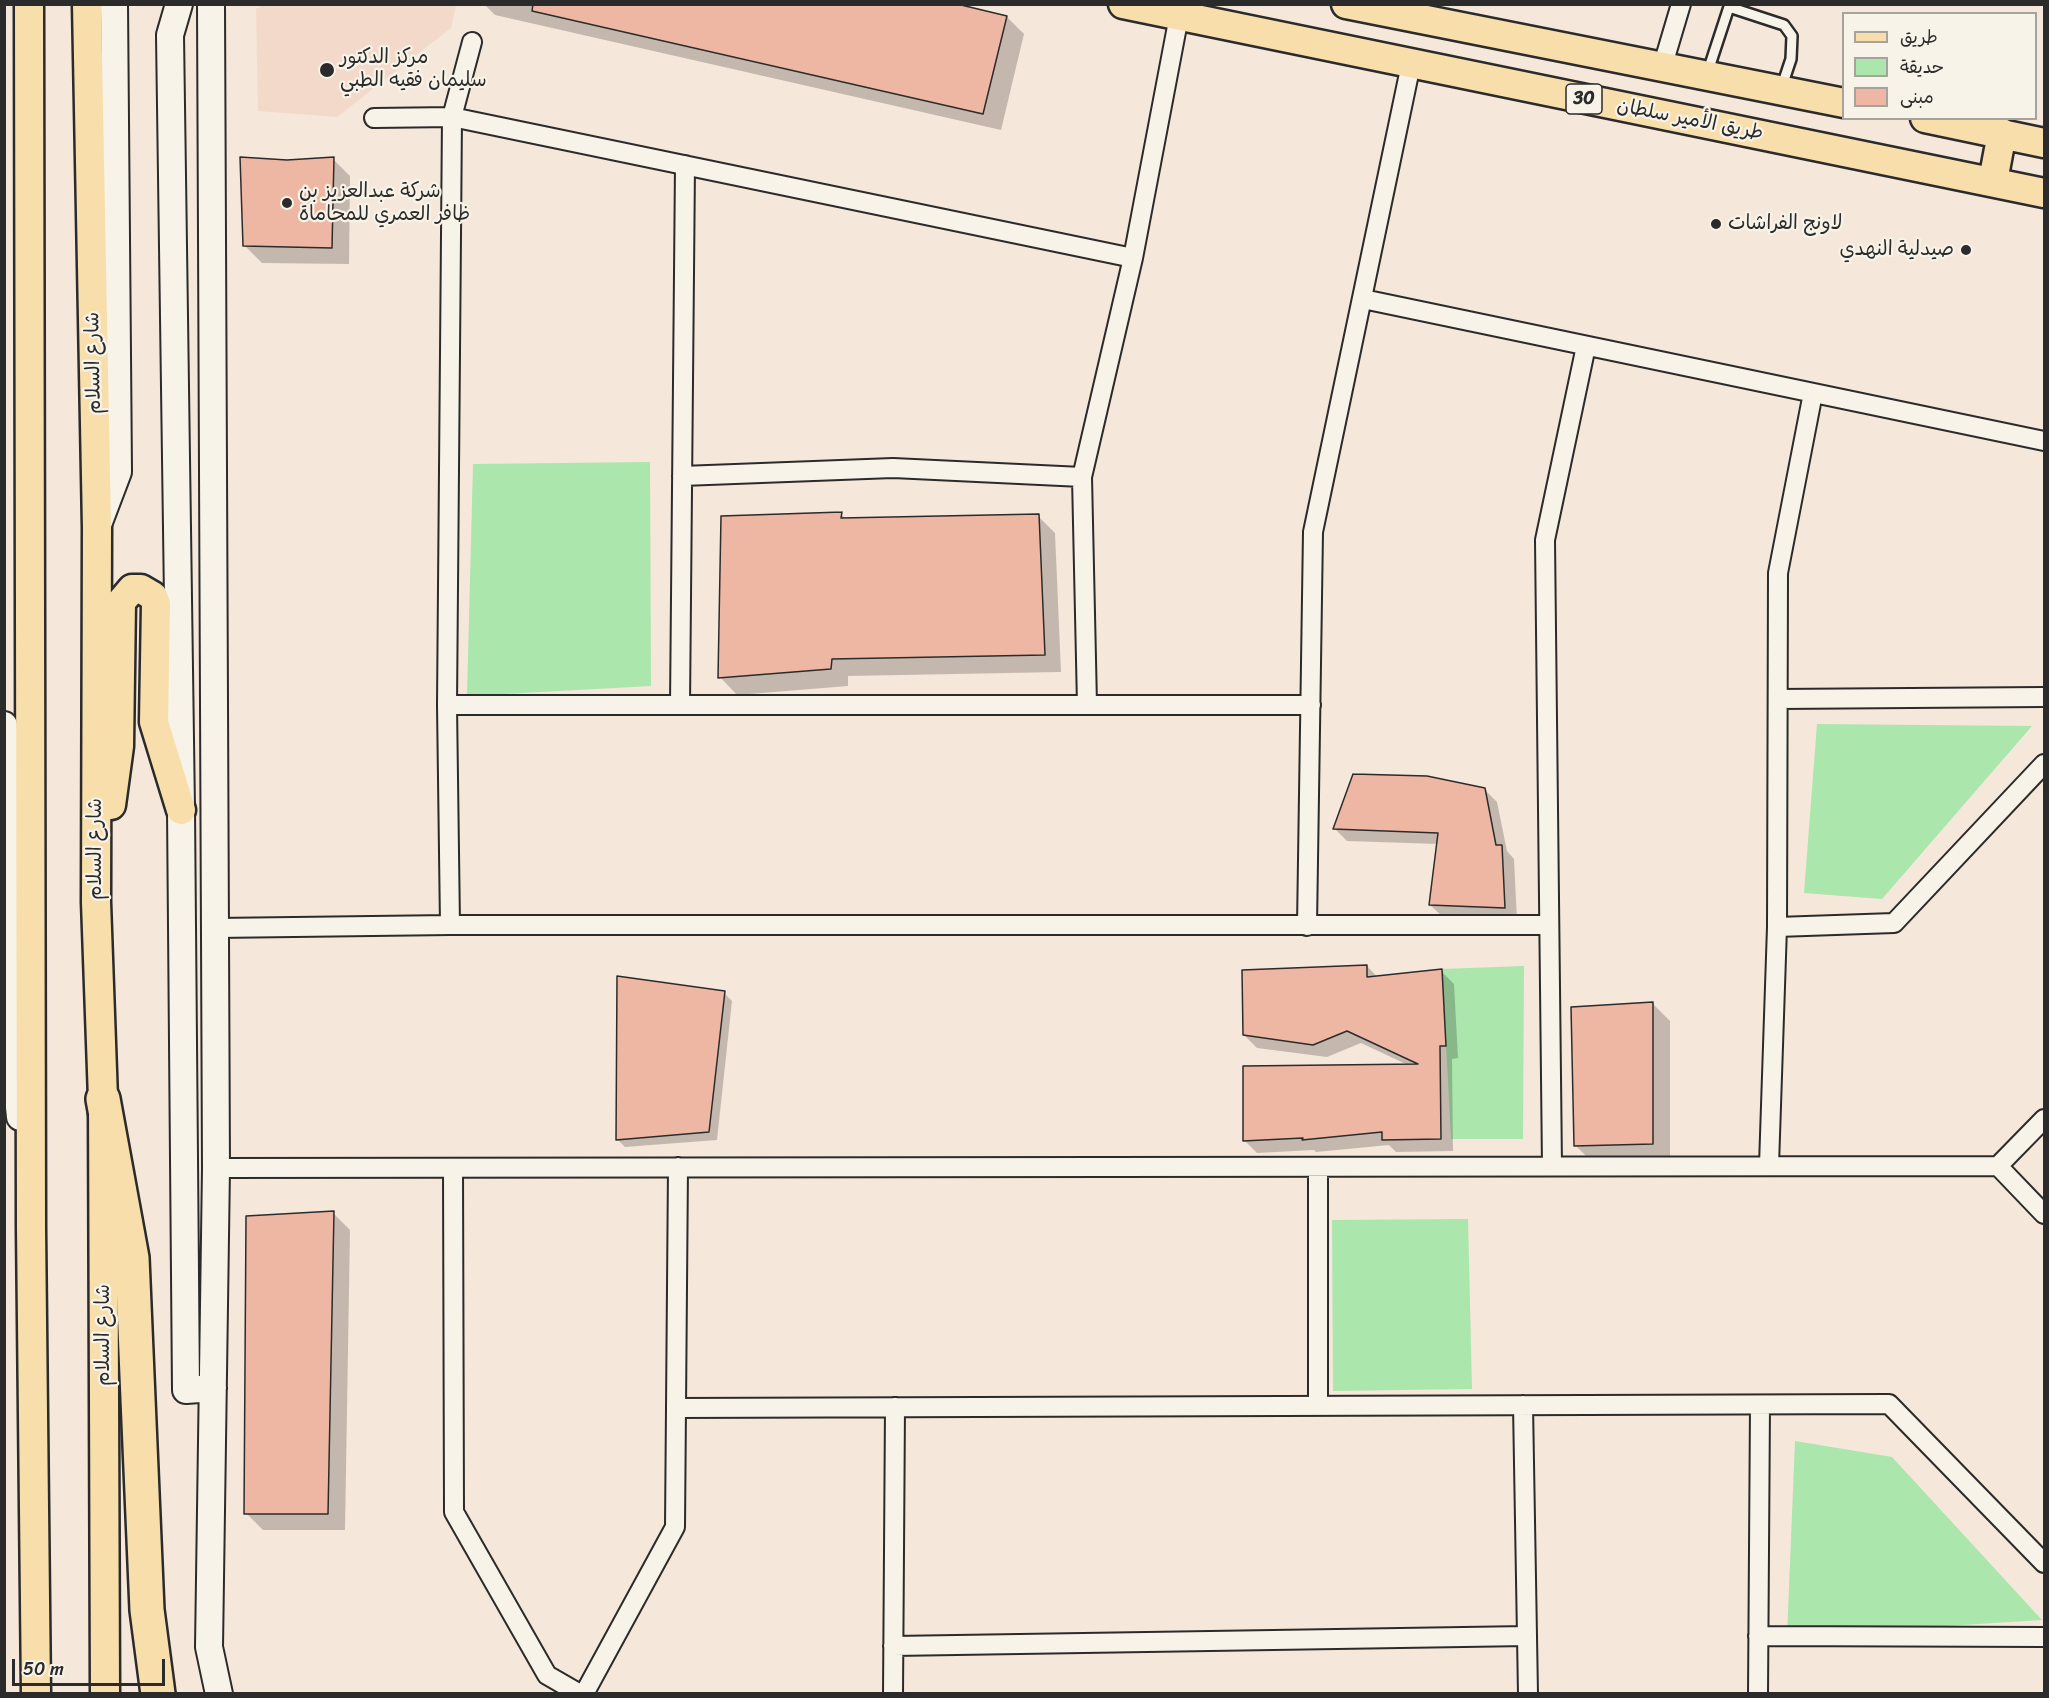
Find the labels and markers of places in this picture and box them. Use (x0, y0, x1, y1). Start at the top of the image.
place label: مركز الدكتور سليمان فقيه الطبي (340, 46, 487, 93)
marker: مركز الدكتور سليمان فقيه الطبي (318, 61, 336, 79)
place label: شركة عبدالعزيز بن ظافر العمري للمحاماة (299, 180, 470, 227)
marker: شركة عبدالعزيز بن ظافر العمري للمحاماة (280, 196, 294, 210)
place label: لاونج الفراشات (1728, 212, 1843, 236)
marker: لاونج الفراشات (1709, 217, 1723, 231)
place label: صيدلية النهدي (1839, 238, 1954, 262)
marker: صيدلية النهدي (1959, 243, 1973, 257)

